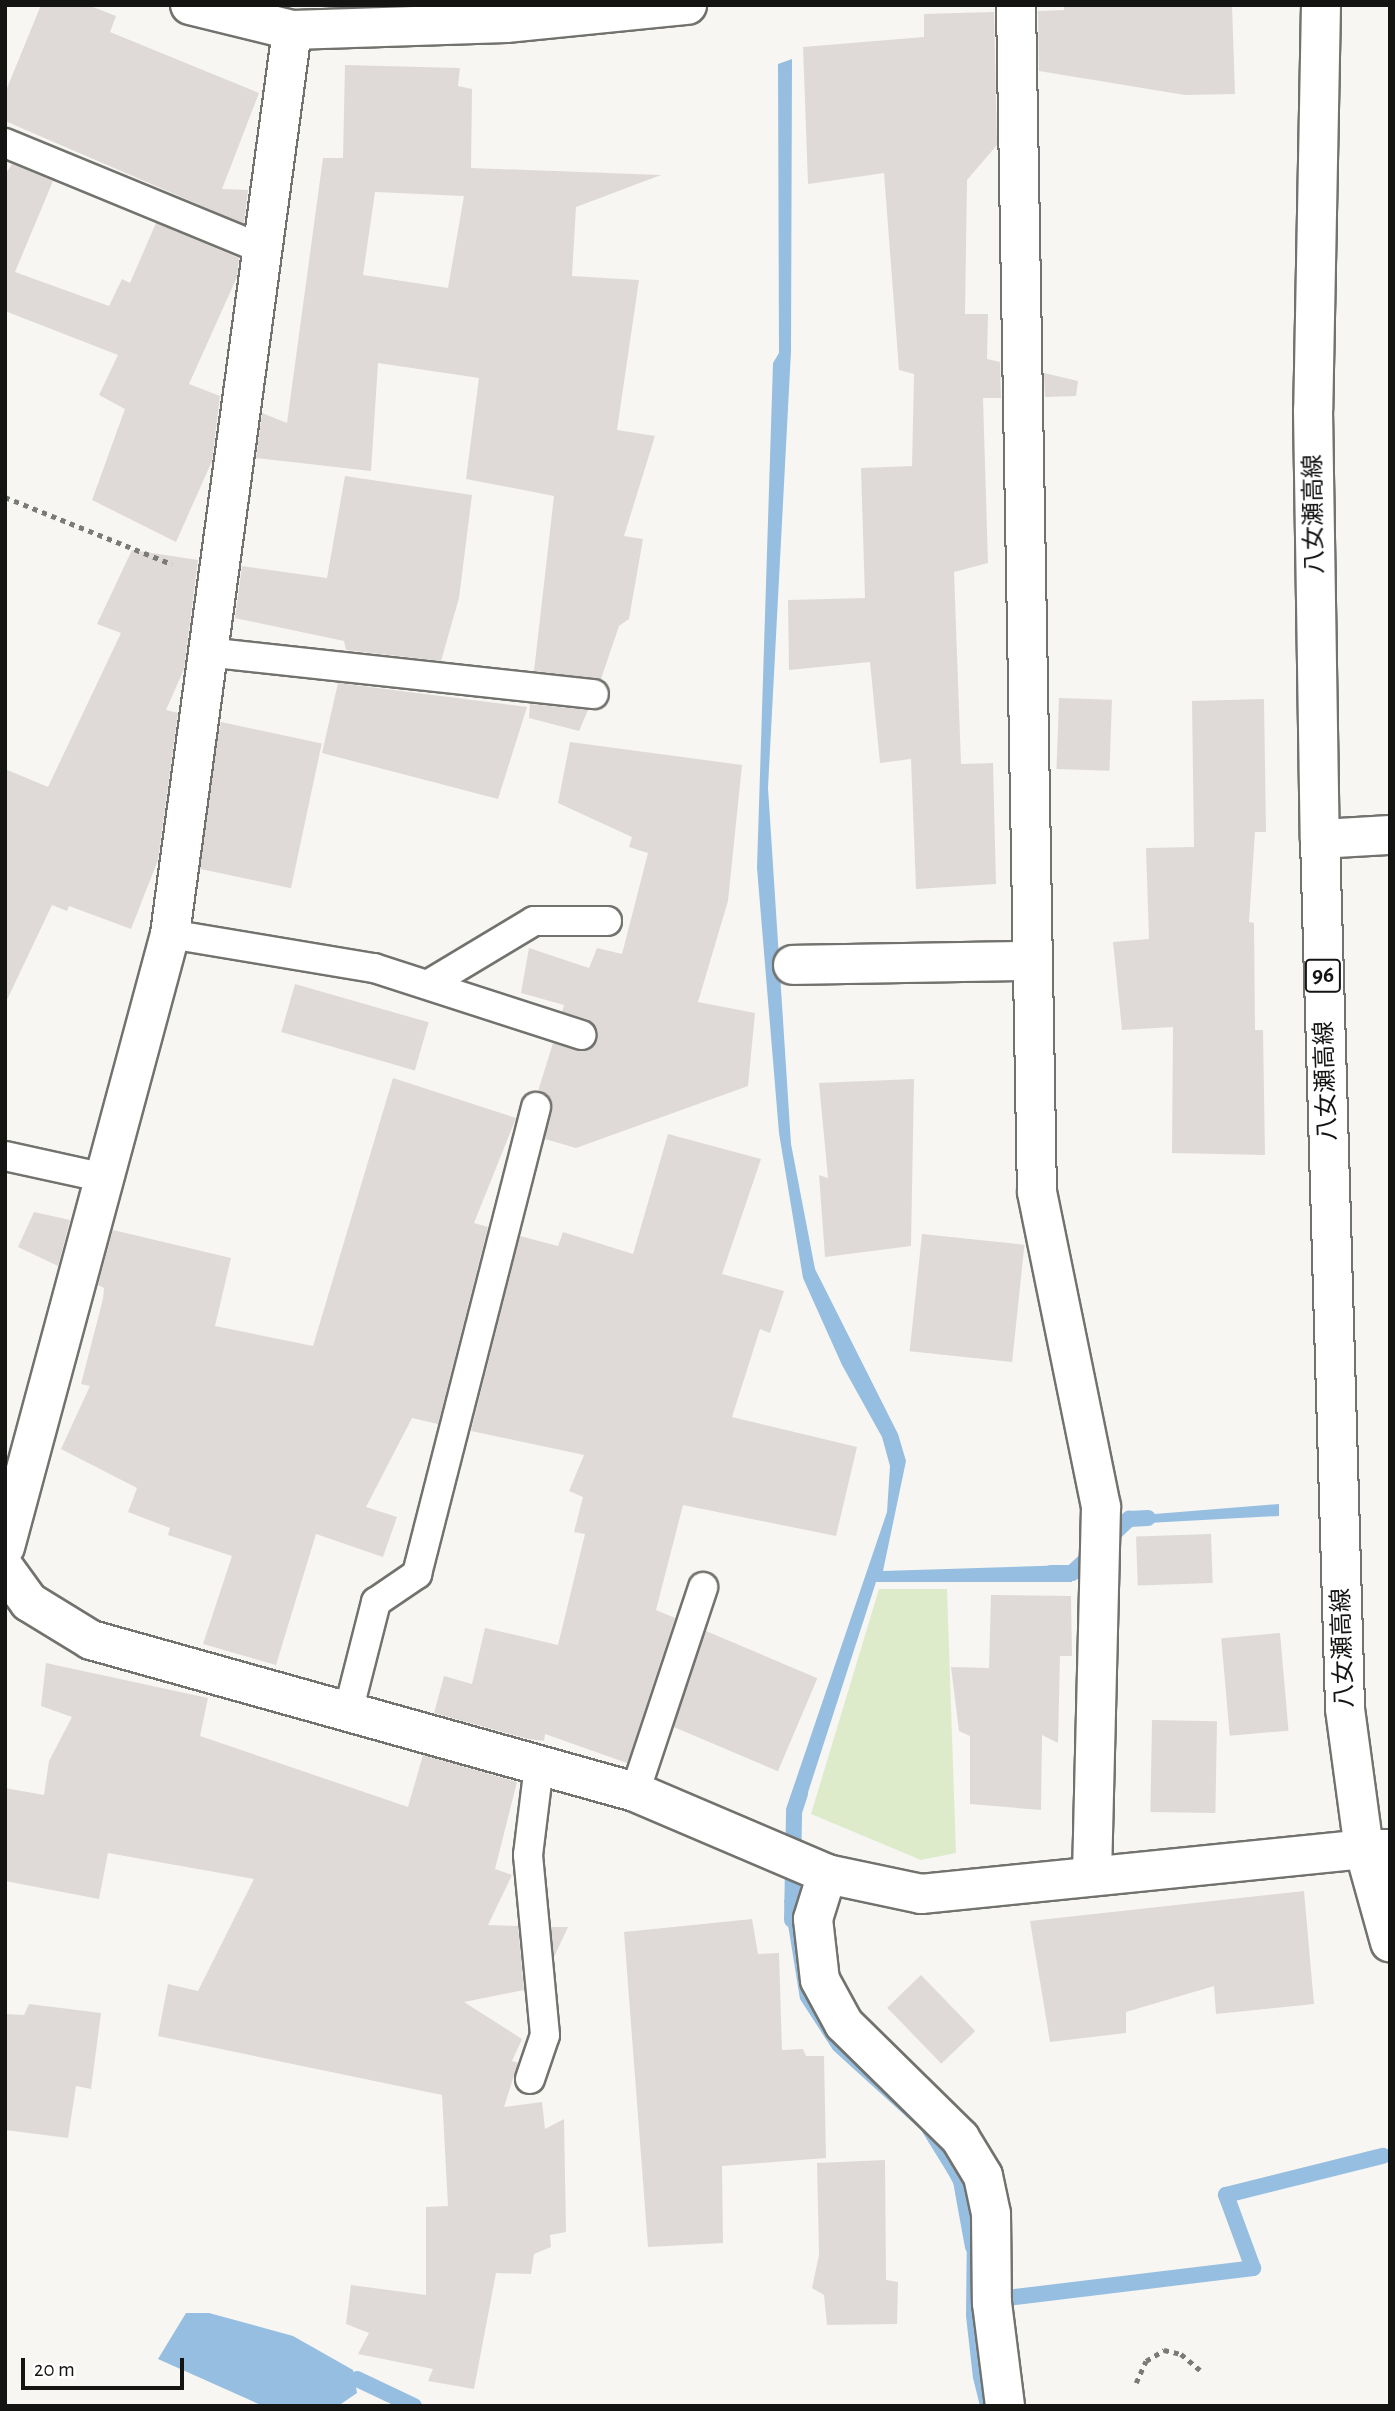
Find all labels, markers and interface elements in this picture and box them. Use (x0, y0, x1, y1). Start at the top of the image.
street label: 八女瀬高線 (1300, 454, 1330, 574)
road number: 96 (1304, 956, 1342, 995)
street label: 八女瀬高線 (1311, 1021, 1343, 1141)
street label: 八女瀬高線 (1328, 1588, 1360, 1708)
scale bar (24, 2344, 187, 2388)
text: 20 m (34, 2359, 75, 2380)

